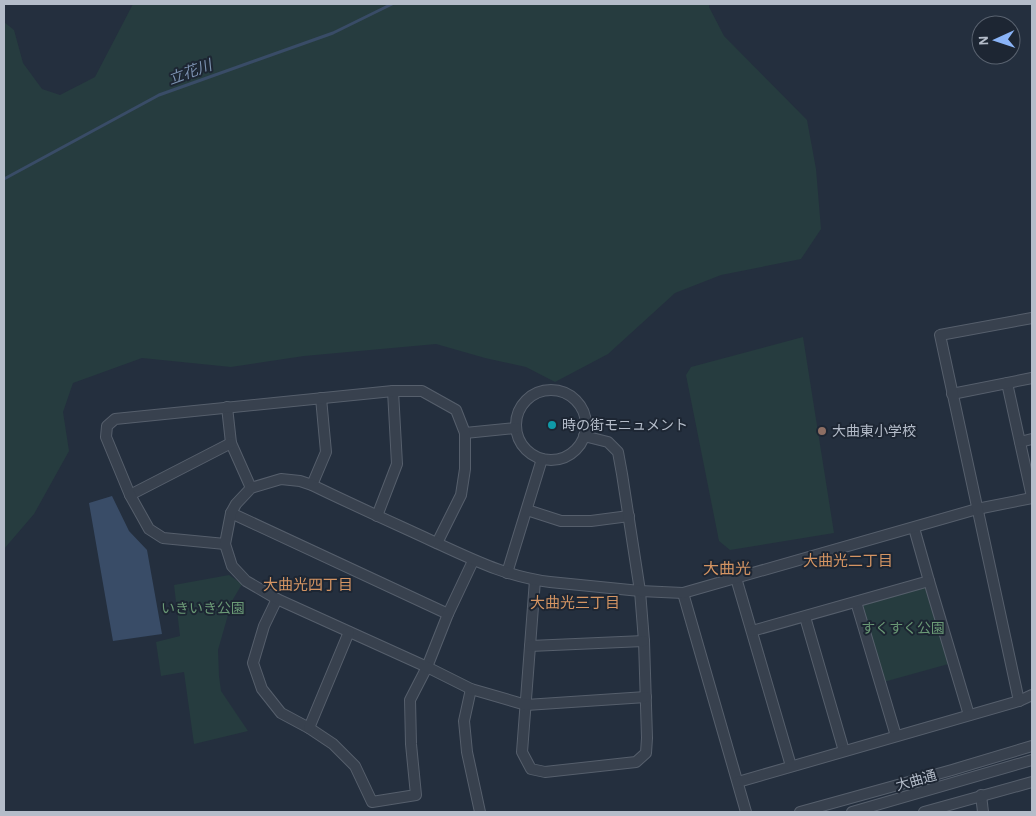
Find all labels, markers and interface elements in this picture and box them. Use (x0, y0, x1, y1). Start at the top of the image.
north arrow (971, 15, 1021, 65)
text: N (977, 35, 991, 46)
water label: 立花川 (166, 56, 216, 87)
place label: 時の街モニュメント (562, 418, 688, 433)
marker: 時の街モニュメント (546, 419, 558, 431)
place label: 大曲東小学校 (832, 424, 916, 439)
marker: 大曲東小学校 (816, 425, 828, 437)
district label: 大曲光二丁目 (803, 553, 893, 569)
district label: 大曲光 (703, 561, 751, 577)
district label: 大曲光四丁目 (263, 577, 353, 593)
district label: 大曲光三丁目 (530, 595, 620, 611)
park label: いきいき公園 (161, 601, 245, 616)
park label: すくすく公園 (861, 621, 945, 636)
street label: 大曲通 (894, 767, 938, 793)

